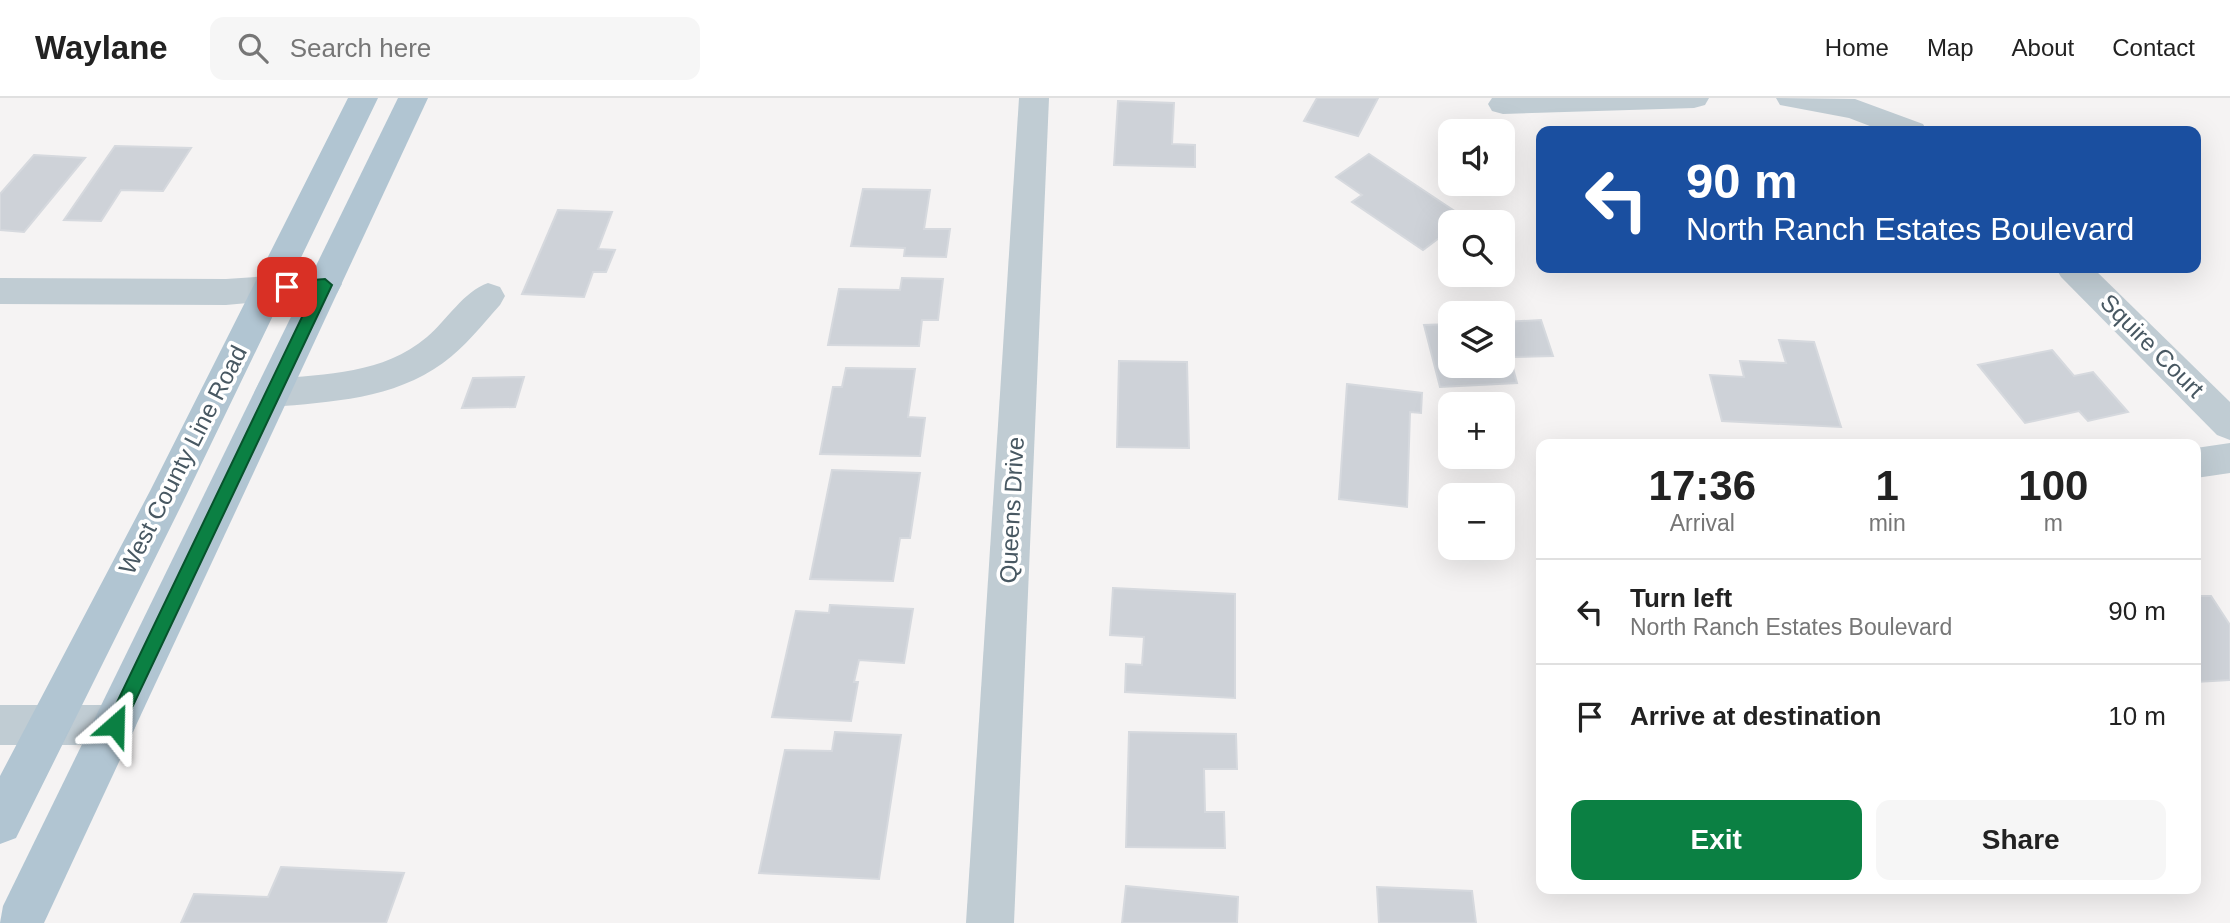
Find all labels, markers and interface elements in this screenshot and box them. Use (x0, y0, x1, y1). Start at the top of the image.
search box (210, 17, 700, 80)
text: Waylane (35, 29, 168, 66)
icon: search (234, 29, 272, 67)
text: Search here (290, 33, 431, 63)
text: Home (1825, 34, 1889, 61)
text: Map (1927, 34, 1974, 61)
text: About (2012, 34, 2074, 61)
text: Contact (2112, 34, 2195, 61)
map controls (1438, 119, 1515, 560)
button: sound (1438, 119, 1515, 196)
icon: left (1571, 154, 1662, 245)
text: 90 m (1686, 154, 1798, 208)
button: search (1438, 210, 1515, 287)
text: North Ranch Estates Boulevard (1686, 211, 2134, 247)
pin (257, 257, 317, 317)
icon: arrive (268, 268, 306, 306)
street label: Squire Court (2095, 288, 2210, 403)
button: layers (1438, 301, 1515, 378)
street label: West County Line Road (113, 341, 252, 579)
button: + (1438, 392, 1515, 469)
street label: Queens Drive (994, 436, 1029, 584)
text: 17:36 (1649, 462, 1756, 509)
text: 1 (1875, 462, 1899, 509)
text: 100 (2018, 462, 2088, 509)
button: − (1438, 483, 1515, 560)
text: Arrival (1670, 510, 1735, 536)
text: min (1869, 510, 1906, 536)
text: m (2044, 510, 2063, 536)
text: Turn left (1630, 583, 1732, 613)
icon: left (1571, 593, 1609, 631)
text: 90 m (2108, 596, 2166, 626)
text: North Ranch Estates Boulevard (1630, 614, 1952, 640)
position arrow (78, 688, 152, 762)
icon: arrive (1571, 698, 1609, 736)
text: Arrive at destination (1630, 701, 1881, 731)
text: 10 m (2108, 701, 2166, 731)
button: Exit (1571, 800, 1862, 880)
button: Share (1876, 800, 2166, 880)

